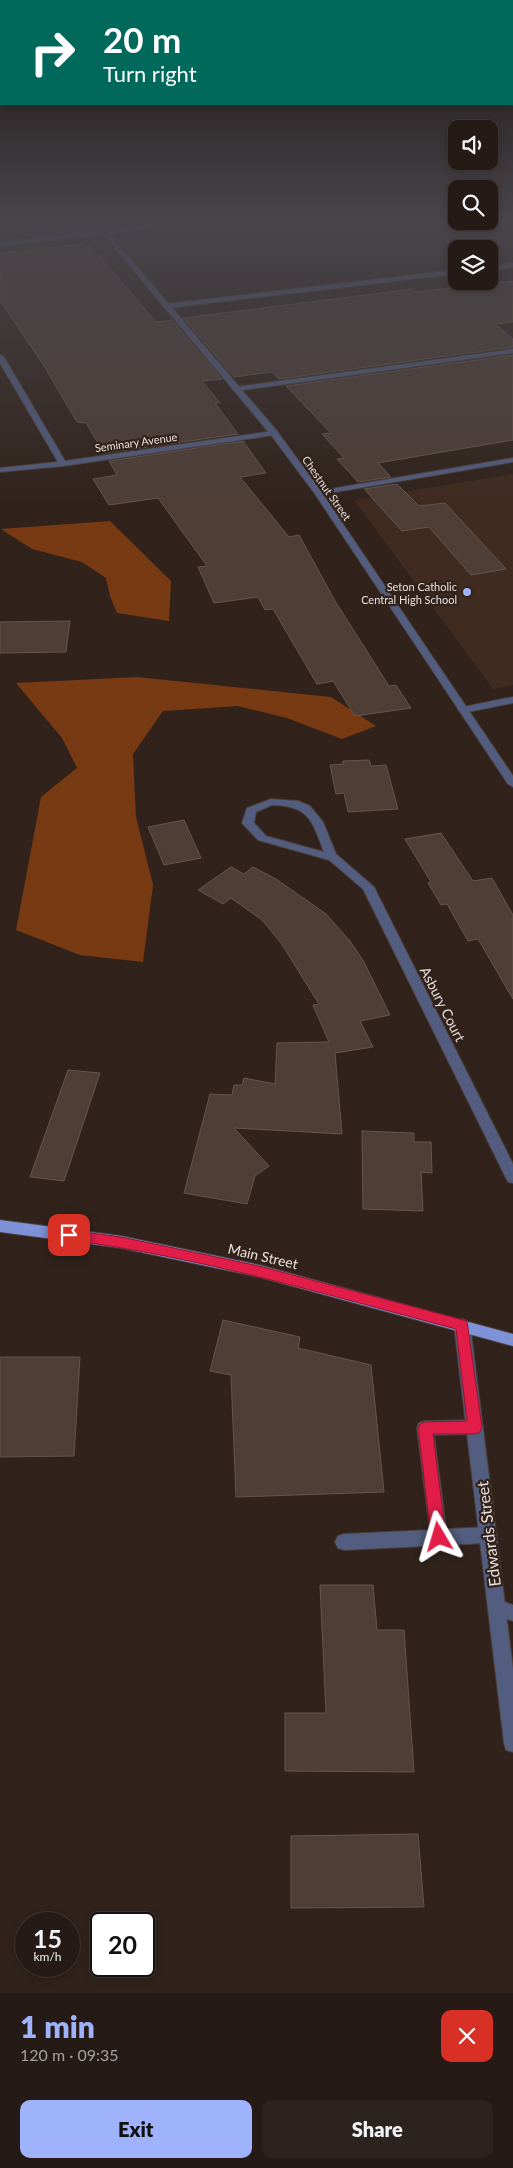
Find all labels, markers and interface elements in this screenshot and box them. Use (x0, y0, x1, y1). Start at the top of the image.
text: 20 m (103, 18, 181, 60)
icon: right (20, 20, 85, 85)
text: Turn right (103, 60, 197, 87)
map controls (448, 120, 498, 290)
button: sound (448, 120, 498, 170)
button: search (448, 180, 498, 230)
button: layers (448, 240, 498, 290)
street label: Seminary Avenue (94, 430, 178, 454)
street label: Chestnut Street (300, 453, 354, 523)
place label: Seton Catholic Central High School (361, 580, 457, 606)
marker: Seton Catholic Central High School (461, 586, 473, 598)
street label: Asbury Court (417, 964, 469, 1044)
pin (48, 1214, 90, 1256)
icon: arrive (55, 1221, 83, 1249)
street label: Main Street (226, 1240, 300, 1272)
street label: Edwards Street (472, 1480, 504, 1588)
position arrow (412, 1510, 464, 1562)
speed limit sign: 20 (90, 1912, 155, 1977)
text: 15 (33, 1923, 62, 1953)
text: km/h (33, 1949, 62, 1964)
text: 1 min (20, 2008, 95, 2044)
button: close (441, 2010, 493, 2062)
text: 120 m · 09:35 (20, 2045, 119, 2064)
button: Exit (20, 2100, 252, 2158)
button: Share (262, 2100, 493, 2158)

